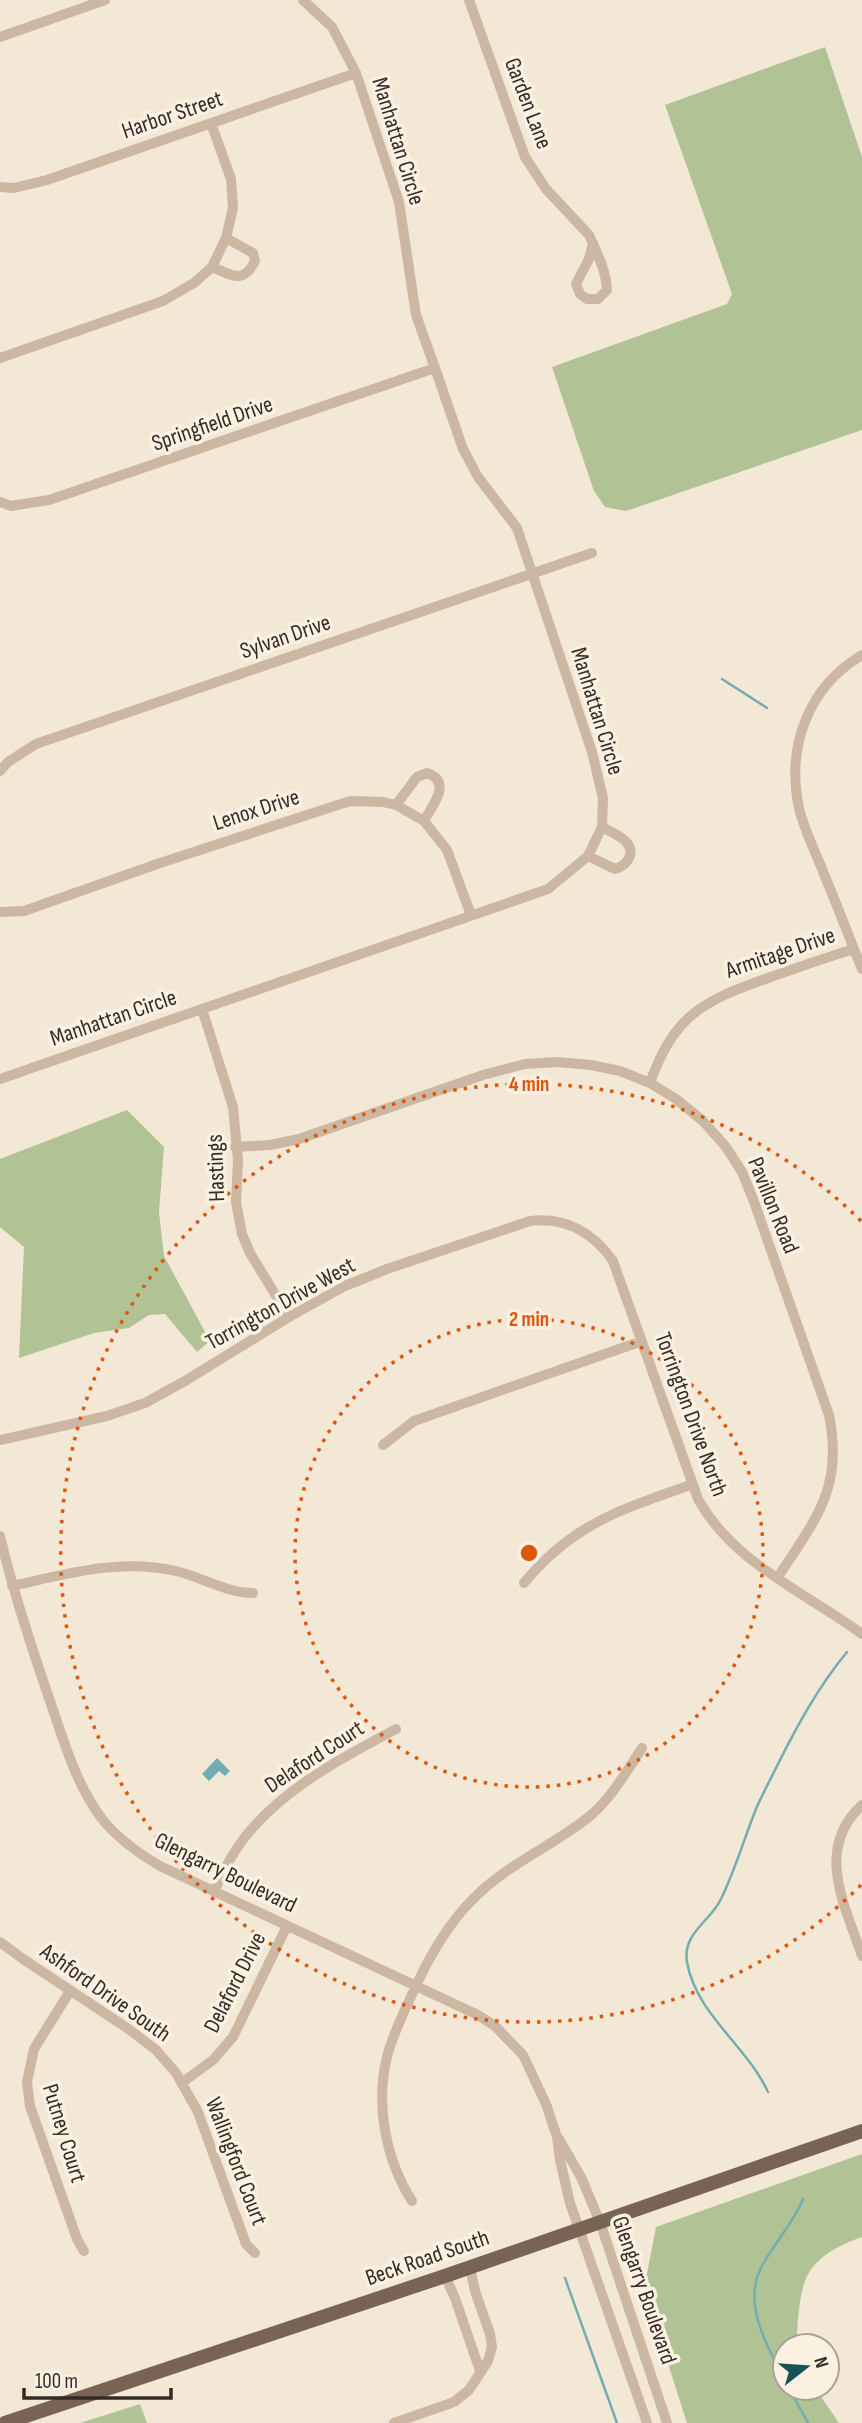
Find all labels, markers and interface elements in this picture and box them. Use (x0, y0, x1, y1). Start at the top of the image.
street label: Garden Lane (498, 54, 558, 153)
street label: Manhattan Circle (365, 74, 431, 208)
street label: Harbor Street (118, 85, 227, 145)
street label: Springfield Drive (148, 390, 277, 458)
street label: Sylvan Drive (236, 608, 334, 665)
street label: Manhattan Circle (564, 644, 630, 778)
street label: Lenox Drive (210, 783, 303, 837)
street label: Armitage Drive (721, 921, 839, 985)
street label: Manhattan Circle (47, 983, 180, 1053)
text: 4 min (509, 1072, 549, 1097)
street label: Hastings (201, 1134, 231, 1202)
street label: Pavillon Road (741, 1153, 805, 1258)
street label: Torrington Drive West (201, 1251, 360, 1356)
text: 2 min (509, 1307, 549, 1332)
street label: Torrington Drive North (648, 1329, 734, 1500)
centre of rings (517, 1541, 541, 1565)
street label: Delaford Court (260, 1714, 370, 1799)
street label: Glengarry Boulevard (150, 1826, 301, 1919)
street label: Delaford Drive (198, 1928, 272, 2037)
street label: Ashford Drive South (34, 1937, 176, 2048)
street label: Putney Court (36, 2081, 92, 2186)
street label: Wallingford Court (199, 2093, 273, 2229)
street label: Glengarry Boulevard (606, 2213, 682, 2368)
street label: Beck Road South (362, 2224, 493, 2292)
north arrow (771, 2332, 841, 2402)
text: N (808, 2354, 833, 2371)
scale bar (24, 2356, 172, 2400)
text: 100 m (35, 2369, 78, 2394)

